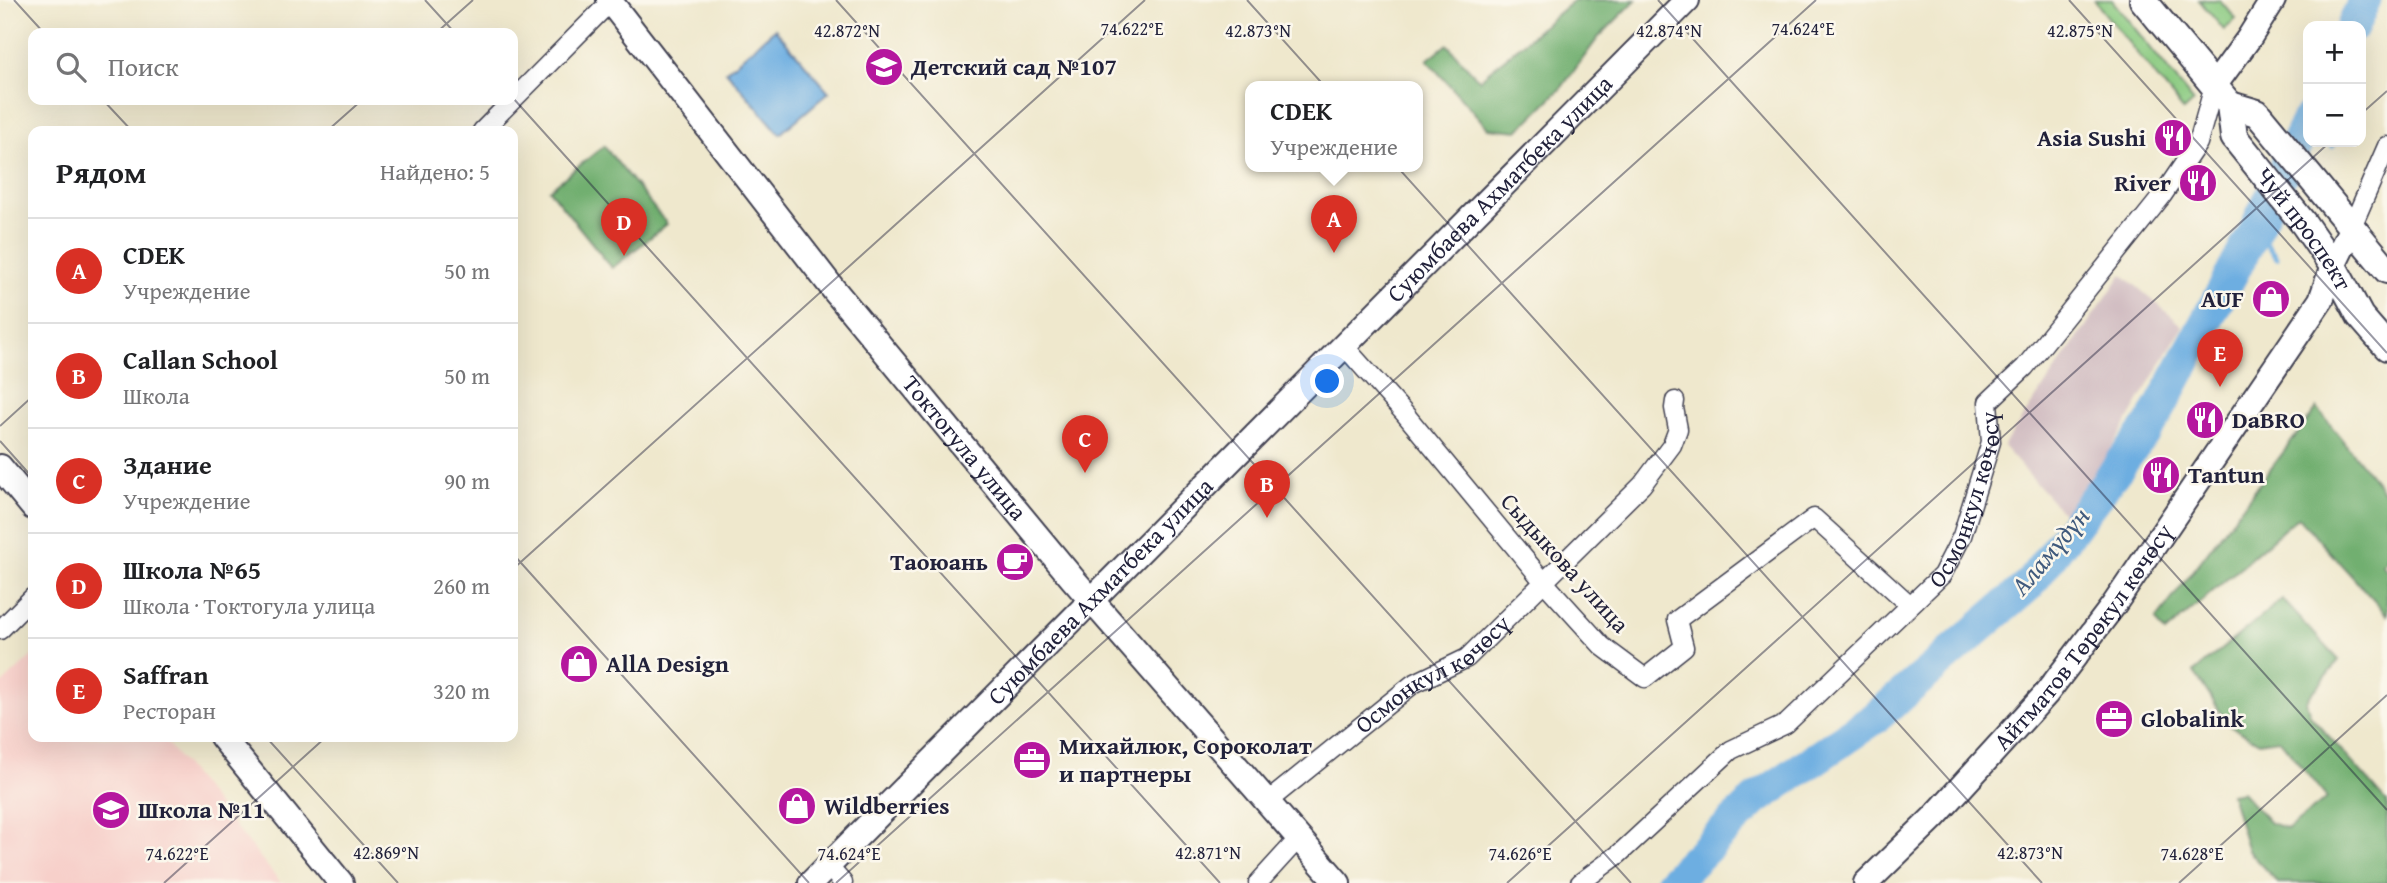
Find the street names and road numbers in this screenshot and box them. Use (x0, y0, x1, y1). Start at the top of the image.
street label: Суюмбаева Ахматбека улица (1379, 66, 1621, 310)
street label: Чуй проспект (2248, 159, 2361, 297)
street label: Токтогула улица (894, 367, 1036, 528)
street label: Осмонкул көчөсү (1921, 410, 2008, 596)
street label: Суюмбаева Ахматбека улица (979, 469, 1221, 712)
street label: Сыдыкова улица (1493, 485, 1638, 641)
street label: Айтматов Төрөкул көчөсү (1985, 516, 2181, 758)
street label: Осмонкул көчөсү (1347, 606, 1518, 741)

